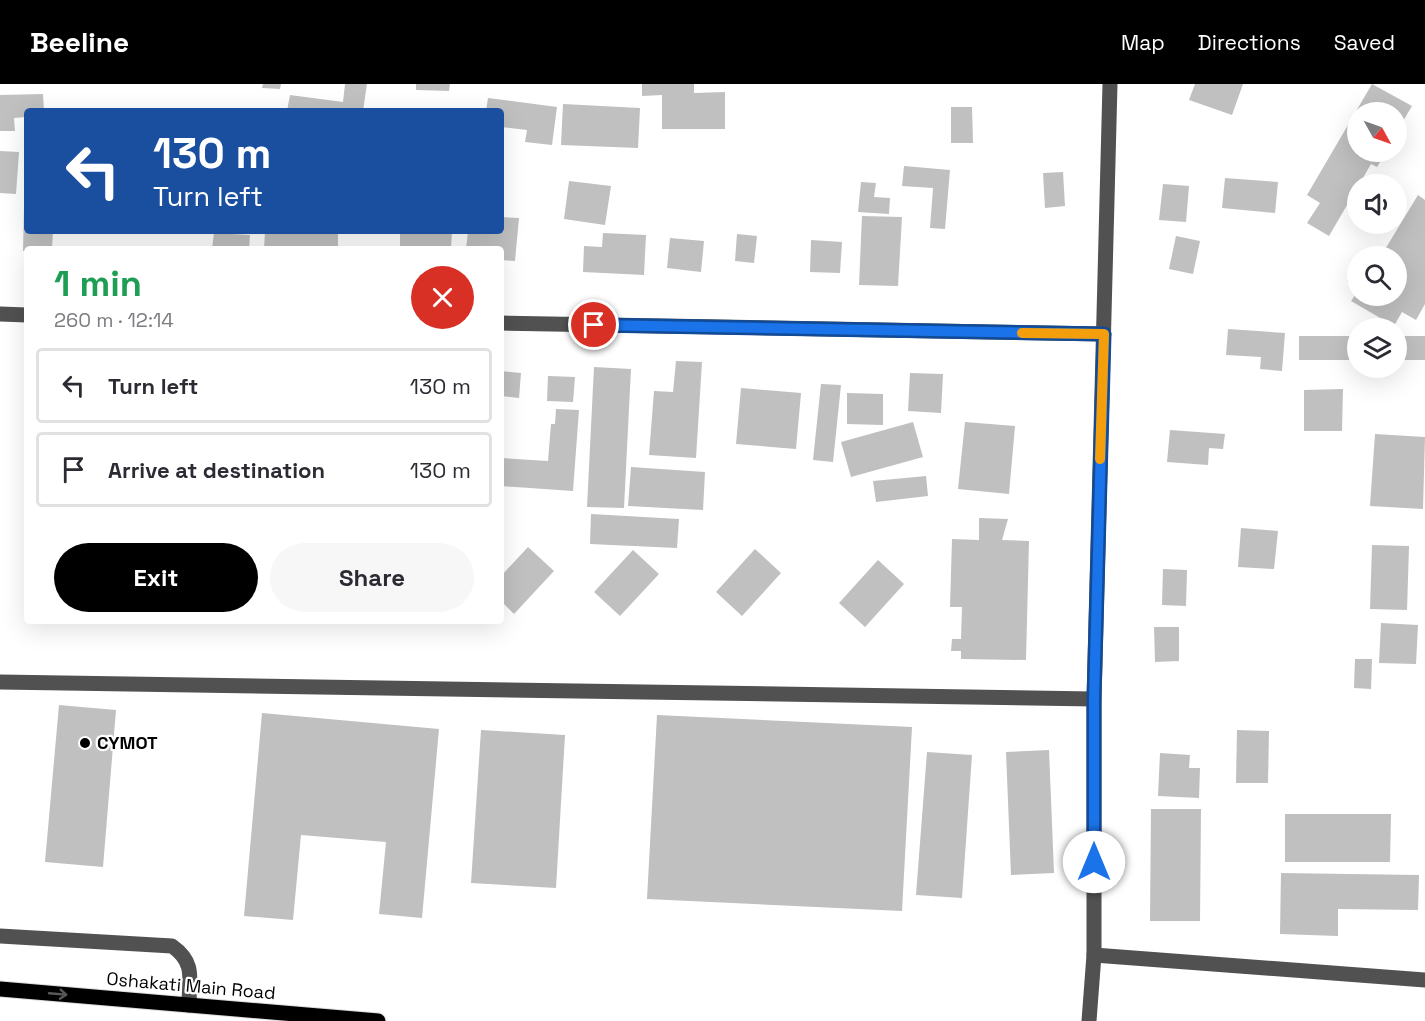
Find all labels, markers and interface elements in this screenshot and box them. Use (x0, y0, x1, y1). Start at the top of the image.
text: Beeline (30, 24, 129, 60)
text: Map (1121, 29, 1165, 56)
text: Directions (1198, 29, 1301, 56)
text: Saved (1334, 29, 1395, 56)
north arrow (1347, 102, 1407, 162)
map controls (1347, 102, 1407, 378)
text: 130 m (153, 127, 271, 180)
icon: left (54, 132, 132, 210)
button: sound (1347, 174, 1407, 234)
text: Turn left (153, 179, 263, 214)
button: search (1347, 246, 1407, 306)
text: 1 min (54, 261, 142, 307)
button: close (411, 266, 474, 329)
pin (568, 299, 619, 350)
text: 260 m · 12:14 (54, 307, 174, 333)
icon: arrive (577, 308, 610, 341)
button: layers (1347, 318, 1407, 378)
icon: left (57, 369, 90, 402)
text: Turn left (108, 372, 198, 400)
text: 130 m (410, 372, 471, 400)
icon: arrive (57, 453, 90, 486)
text: Arrive at destination (108, 456, 325, 484)
text: 130 m (410, 456, 471, 484)
button: Exit (54, 543, 258, 612)
button: Share (270, 543, 474, 612)
place label: CYMOT (97, 731, 158, 754)
marker: CYMOT (78, 736, 92, 750)
position arrow (1062, 830, 1126, 894)
street label: Oshakati Main Road (106, 967, 277, 1004)
one-way arrow (48, 989, 68, 1000)

